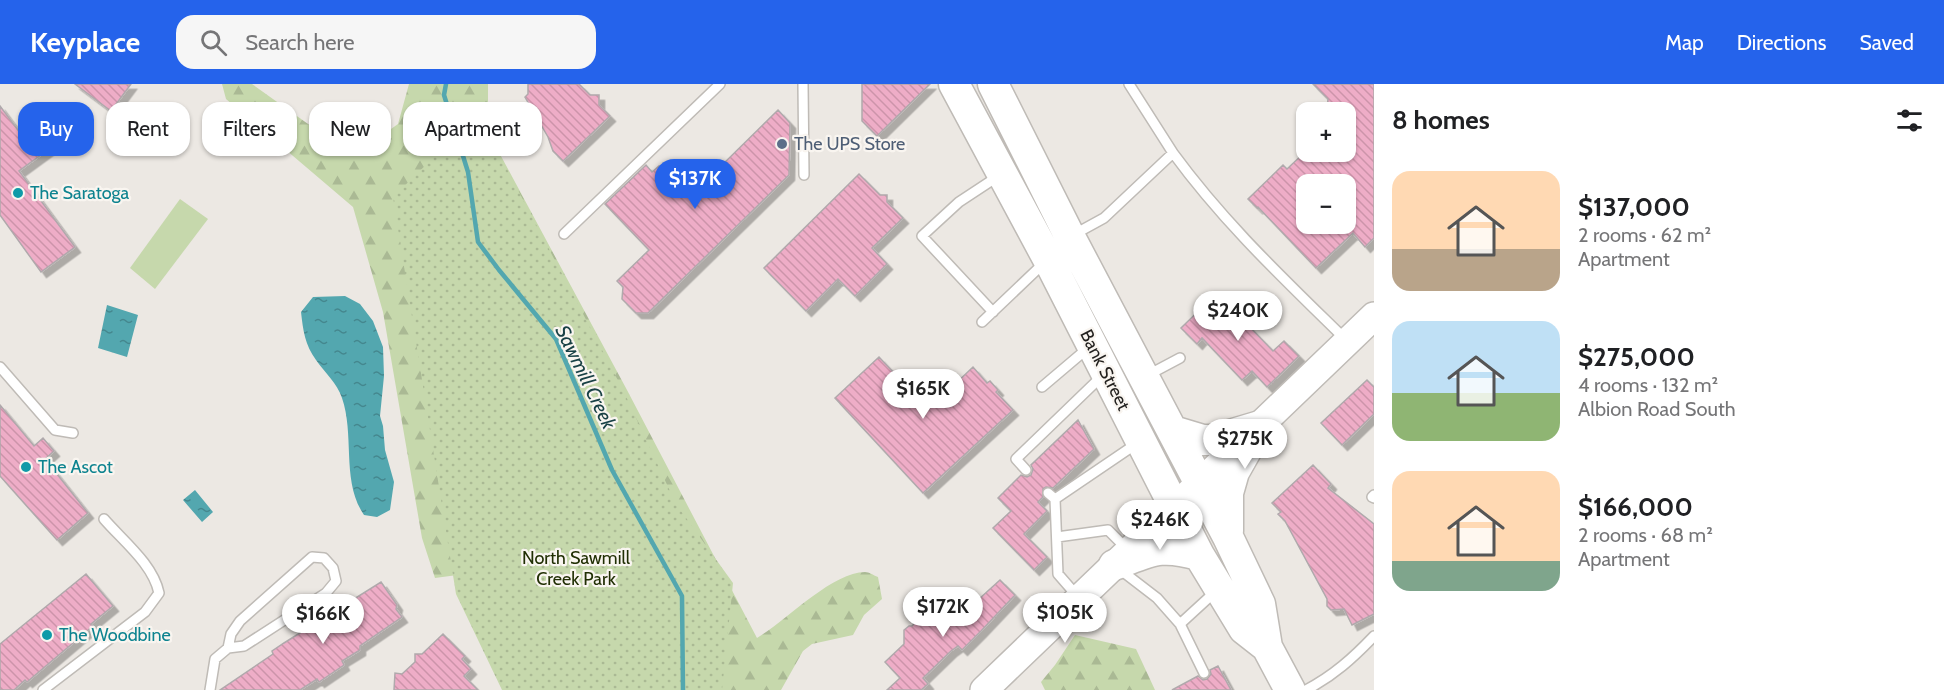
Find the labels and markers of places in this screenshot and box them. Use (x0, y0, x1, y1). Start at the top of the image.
place label: The UPS Store (794, 133, 905, 155)
marker: The UPS Store (775, 137, 789, 151)
pin: $137K (653, 159, 737, 210)
place label: The Saratoga (30, 182, 130, 204)
marker: The Saratoga (11, 186, 25, 200)
pin: $240K (1196, 291, 1280, 342)
pin: $165K (881, 369, 965, 420)
pin: $275K (1203, 419, 1287, 470)
place label: The Ascot (38, 456, 113, 478)
marker: The Ascot (19, 460, 33, 474)
pin: $246K (1118, 500, 1202, 551)
pin: $172K (901, 587, 985, 638)
pin: $105K (1023, 593, 1107, 644)
pin: $166K (281, 594, 365, 645)
place label: The Woodbine (59, 624, 171, 646)
marker: The Woodbine (40, 628, 54, 642)

